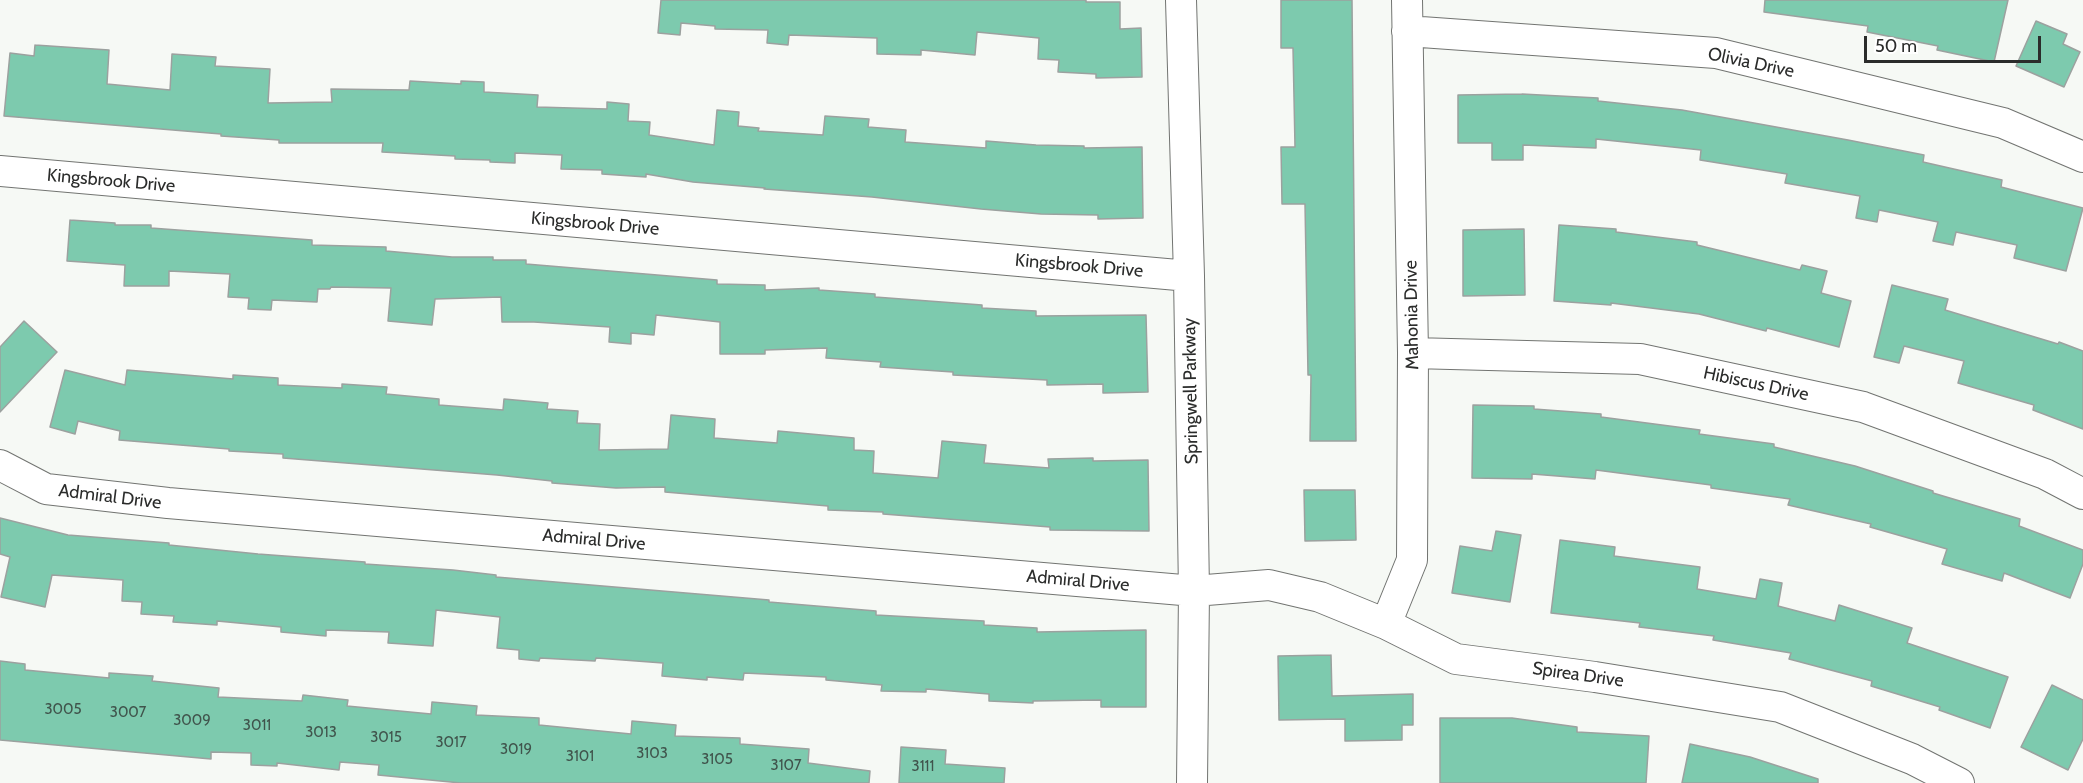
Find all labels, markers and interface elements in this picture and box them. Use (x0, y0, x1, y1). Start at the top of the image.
scale bar (1867, 24, 2044, 62)
text: 50 m (1875, 35, 1917, 57)
street label: Olivia Drive (1706, 43, 1796, 83)
street label: Kingsbrook Drive (46, 165, 176, 197)
street label: Kingsbrook Drive (530, 208, 660, 240)
street label: Kingsbrook Drive (1014, 250, 1144, 282)
street label: Mahonia Drive (1400, 260, 1424, 370)
street label: Springwell Parkway (1179, 318, 1203, 464)
street label: Hibiscus Drive (1701, 362, 1811, 406)
street label: Admiral Drive (57, 480, 163, 514)
street label: Admiral Drive (542, 525, 646, 555)
street label: Admiral Drive (1026, 566, 1130, 596)
street label: Spirea Drive (1531, 658, 1625, 692)
house number: 3005 (44, 701, 82, 719)
house number: 3007 (110, 704, 146, 722)
house number: 3009 (173, 712, 211, 730)
house number: 3011 (243, 717, 271, 735)
house number: 3013 (305, 724, 337, 742)
house number: 3015 (370, 729, 402, 747)
house number: 3017 (435, 734, 467, 752)
house number: 3019 (500, 741, 532, 759)
house number: 3103 (636, 745, 668, 763)
house number: 3101 (566, 748, 594, 766)
house number: 3105 (701, 751, 733, 769)
house number: 3107 (771, 757, 801, 775)
house number: 3111 (912, 758, 934, 776)

